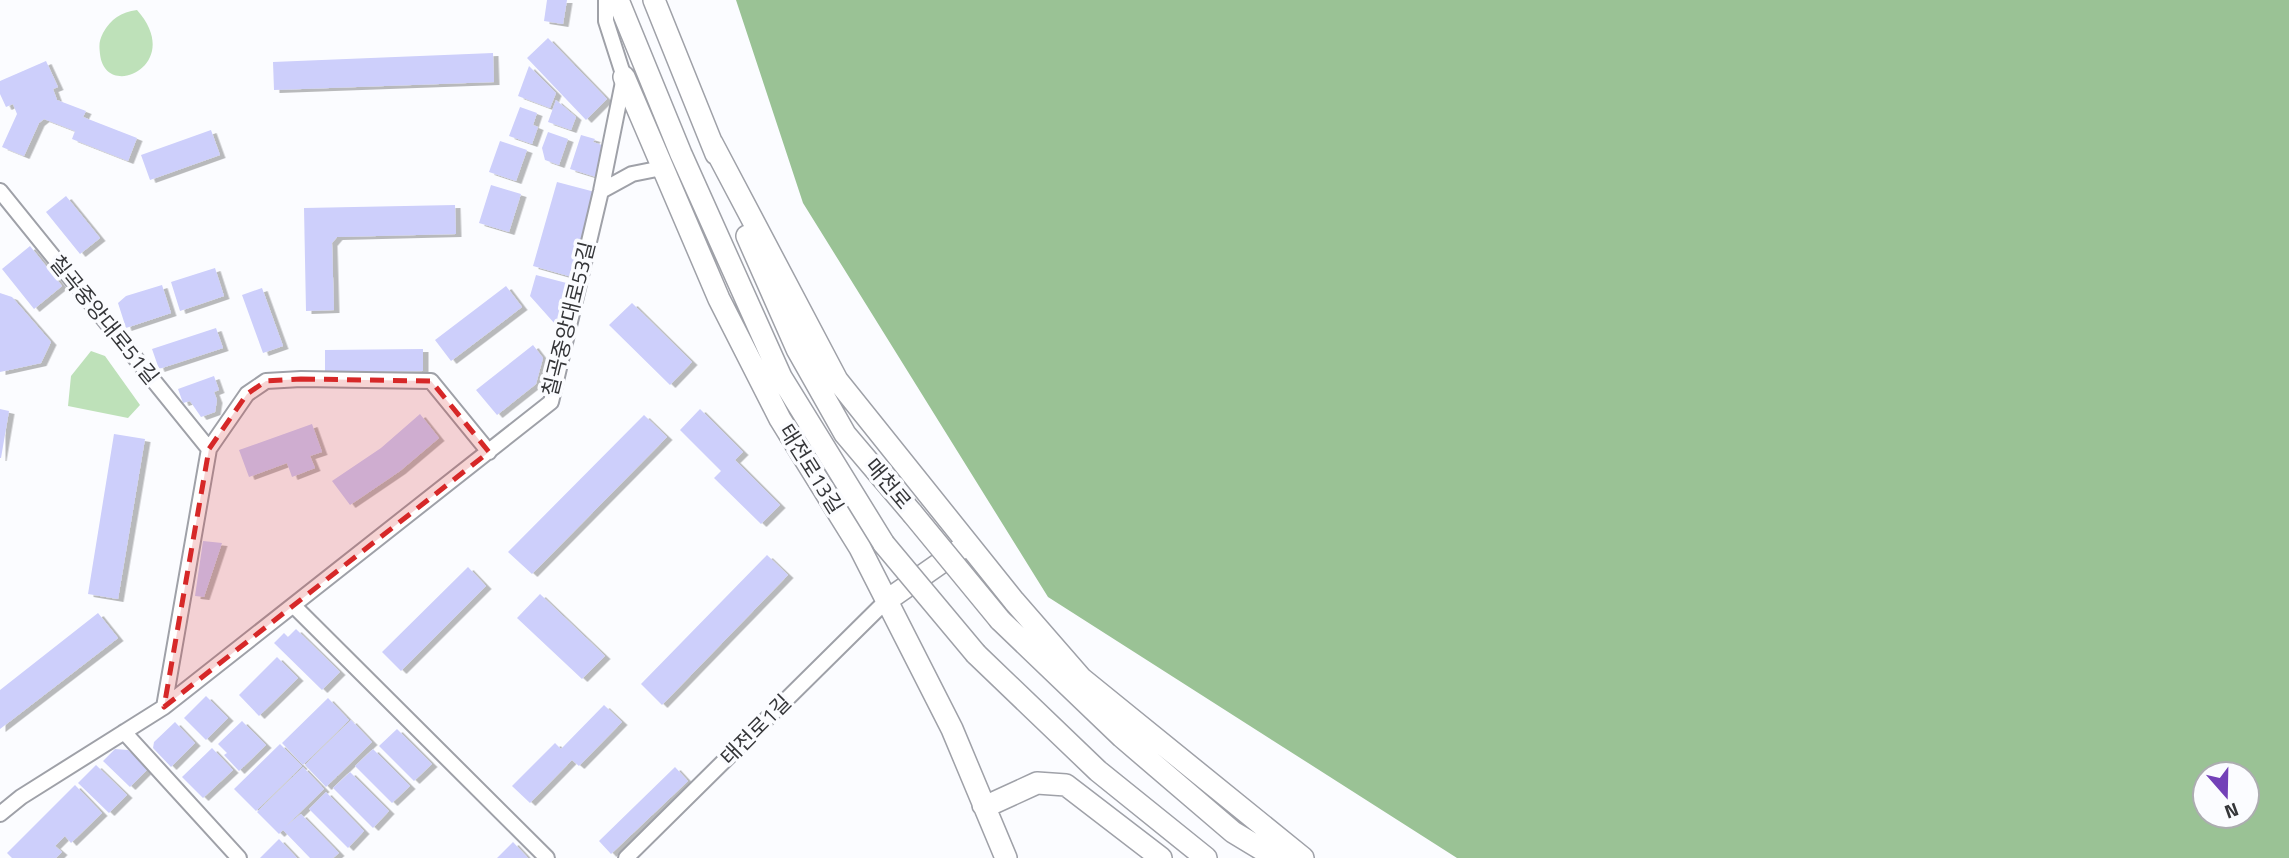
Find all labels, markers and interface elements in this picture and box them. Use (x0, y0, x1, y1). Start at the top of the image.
street label: 칠곡중앙대로53길 (533, 238, 603, 400)
street label: 칠곡중앙대로51길 (42, 248, 167, 391)
street label: 태전로13길 (772, 417, 852, 520)
street label: 매천로 (858, 451, 920, 516)
street label: 태전로1길 (712, 686, 798, 772)
north arrow (2191, 760, 2261, 830)
text: N (2221, 796, 2243, 827)

